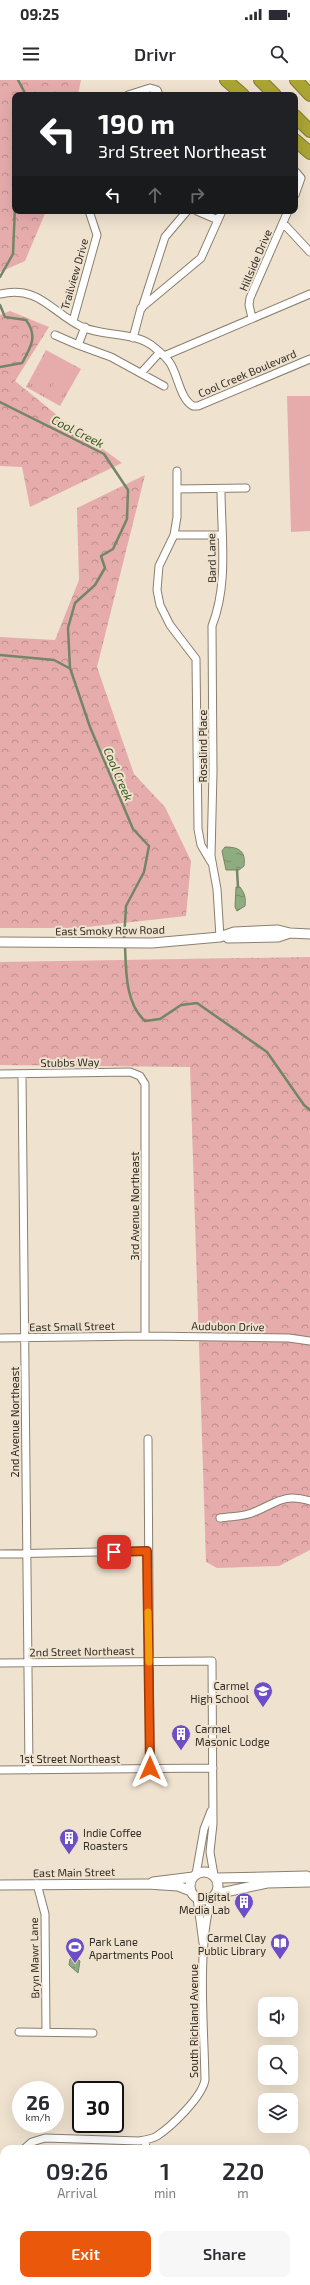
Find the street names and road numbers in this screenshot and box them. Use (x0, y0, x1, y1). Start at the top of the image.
street label: Hillside Drive (236, 227, 274, 293)
street label: Trailview Drive (58, 237, 90, 311)
street label: Cool Creek Boulevard (196, 346, 298, 400)
street label: Bard Lane (204, 533, 218, 583)
street label: Rosalind Place (196, 710, 209, 782)
street label: East Smoky Row Road (55, 923, 165, 937)
street label: Stubbs Way (40, 1055, 100, 1069)
street label: 3rd Avenue Northeast (128, 1152, 141, 1260)
street label: East Small Street (29, 1319, 115, 1333)
street label: Audubon Drive (191, 1319, 265, 1333)
street label: 2nd Avenue Northeast (8, 1366, 21, 1478)
street label: 2nd Street Northeast (29, 1644, 135, 1658)
street label: 1st Street Northeast (20, 1752, 120, 1765)
street label: East Main Street (33, 1865, 115, 1879)
street label: Bryn Mawr Lane (27, 1917, 41, 1999)
street label: South Richland Avenue (187, 1964, 200, 2078)

